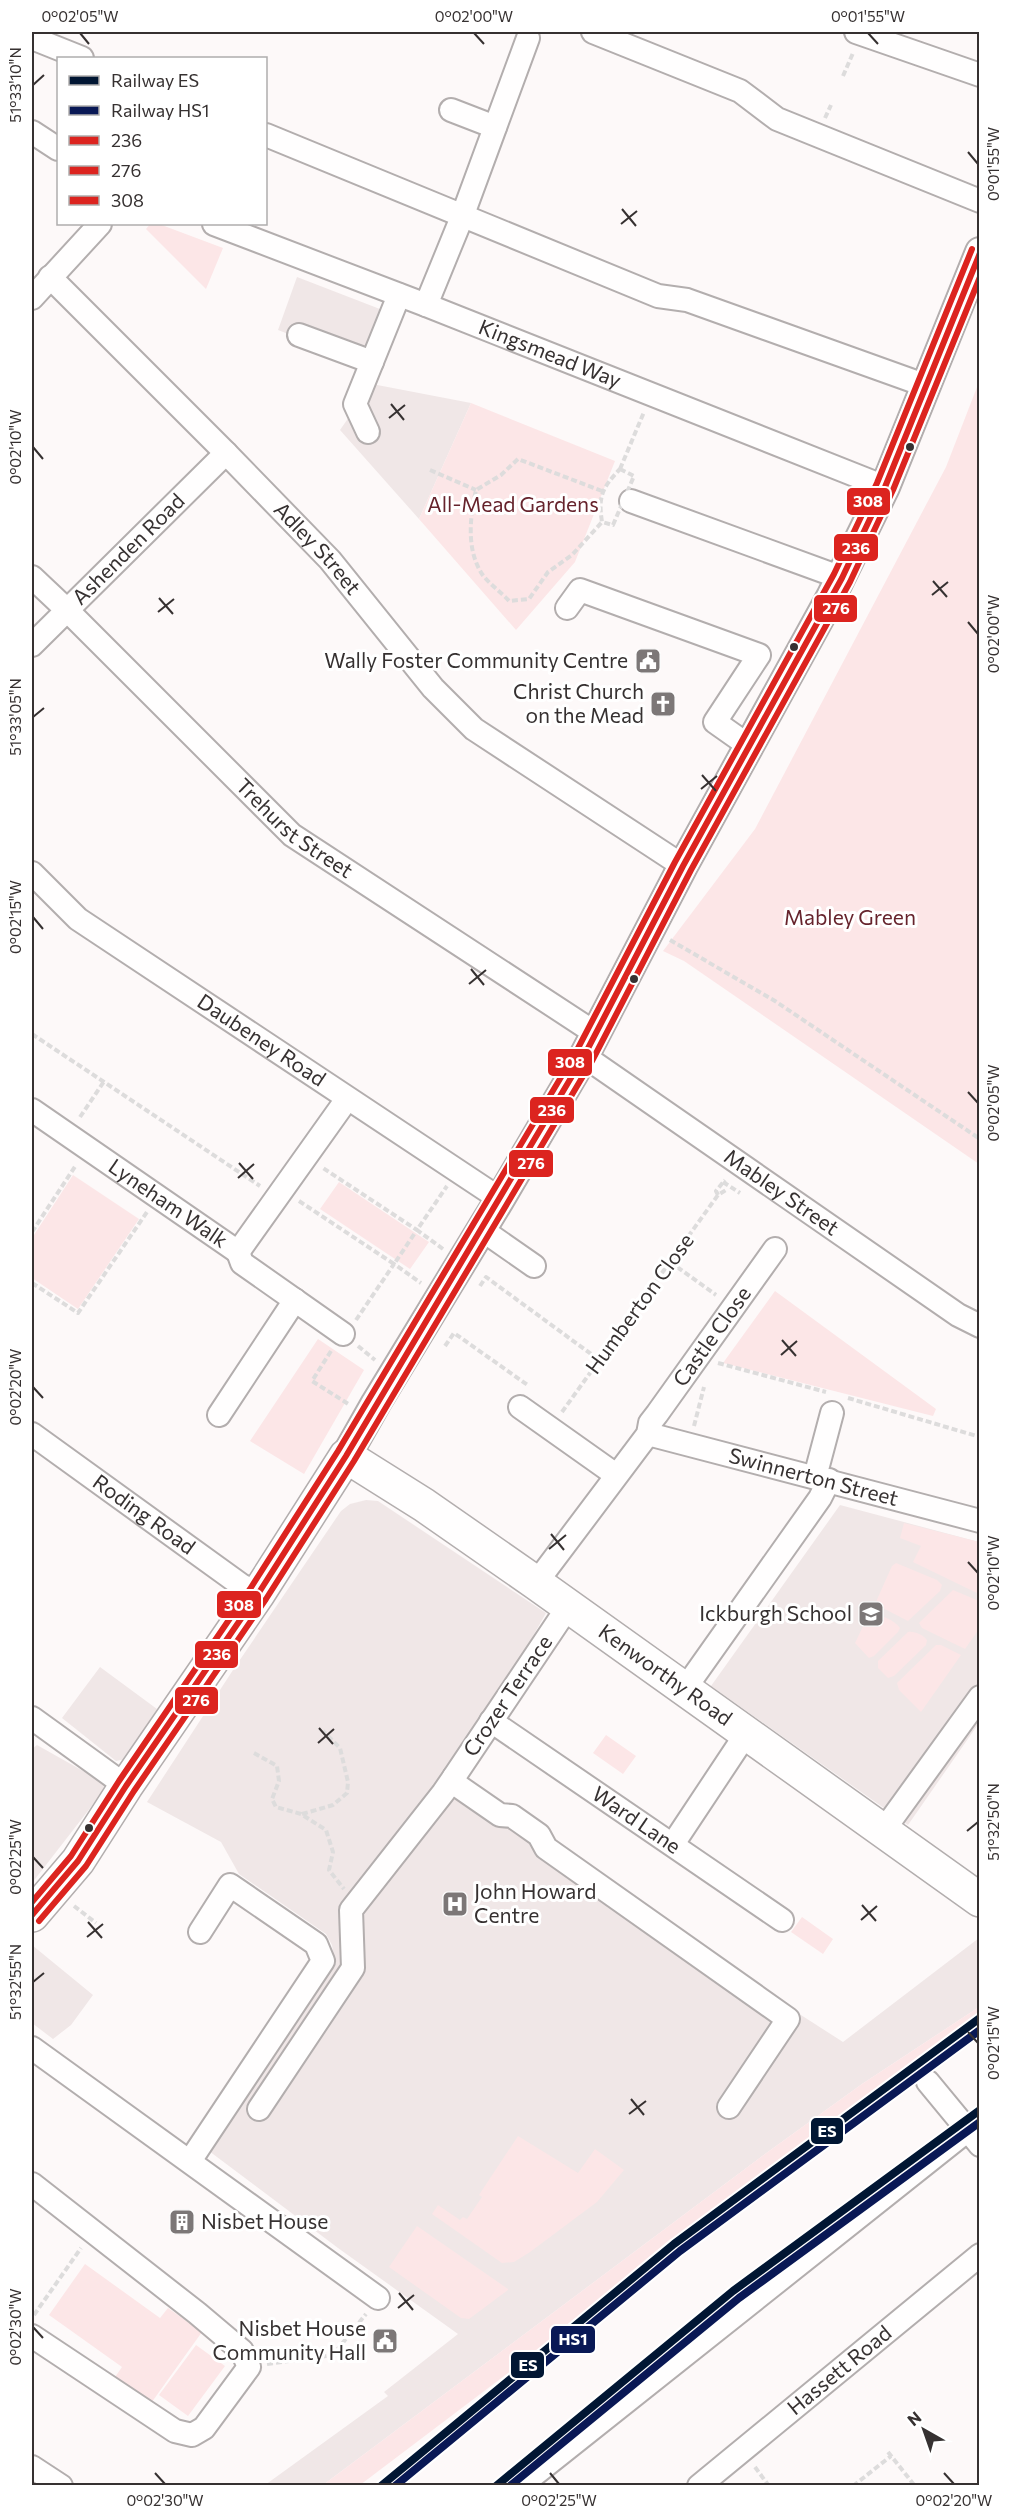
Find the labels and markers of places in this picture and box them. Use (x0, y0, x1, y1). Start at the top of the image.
unlabelled marker (904, 441, 916, 453)
unlabelled marker (788, 641, 800, 653)
public building icon: Wally Foster Community Centre (633, 646, 663, 676)
place label: Wally Foster Community Centre (324, 647, 628, 672)
place label: Christ Church on the Mead (513, 678, 644, 727)
church icon: Christ Church on the Mead (648, 689, 678, 719)
unlabelled marker (628, 973, 640, 985)
school or university icon: Ickburgh School (856, 1599, 886, 1629)
place label: Ickburgh School (699, 1600, 852, 1625)
unlabelled marker (83, 1822, 95, 1834)
place label: John Howard Centre (474, 1878, 596, 1927)
hospital icon: John Howard Centre (440, 1889, 470, 1919)
building icon: Nisbet House (167, 2207, 197, 2237)
place label: Nisbet House (201, 2208, 328, 2233)
place label: Nisbet House Community Hall (212, 2315, 366, 2364)
public building icon: Nisbet House Community Hall (370, 2326, 400, 2356)

